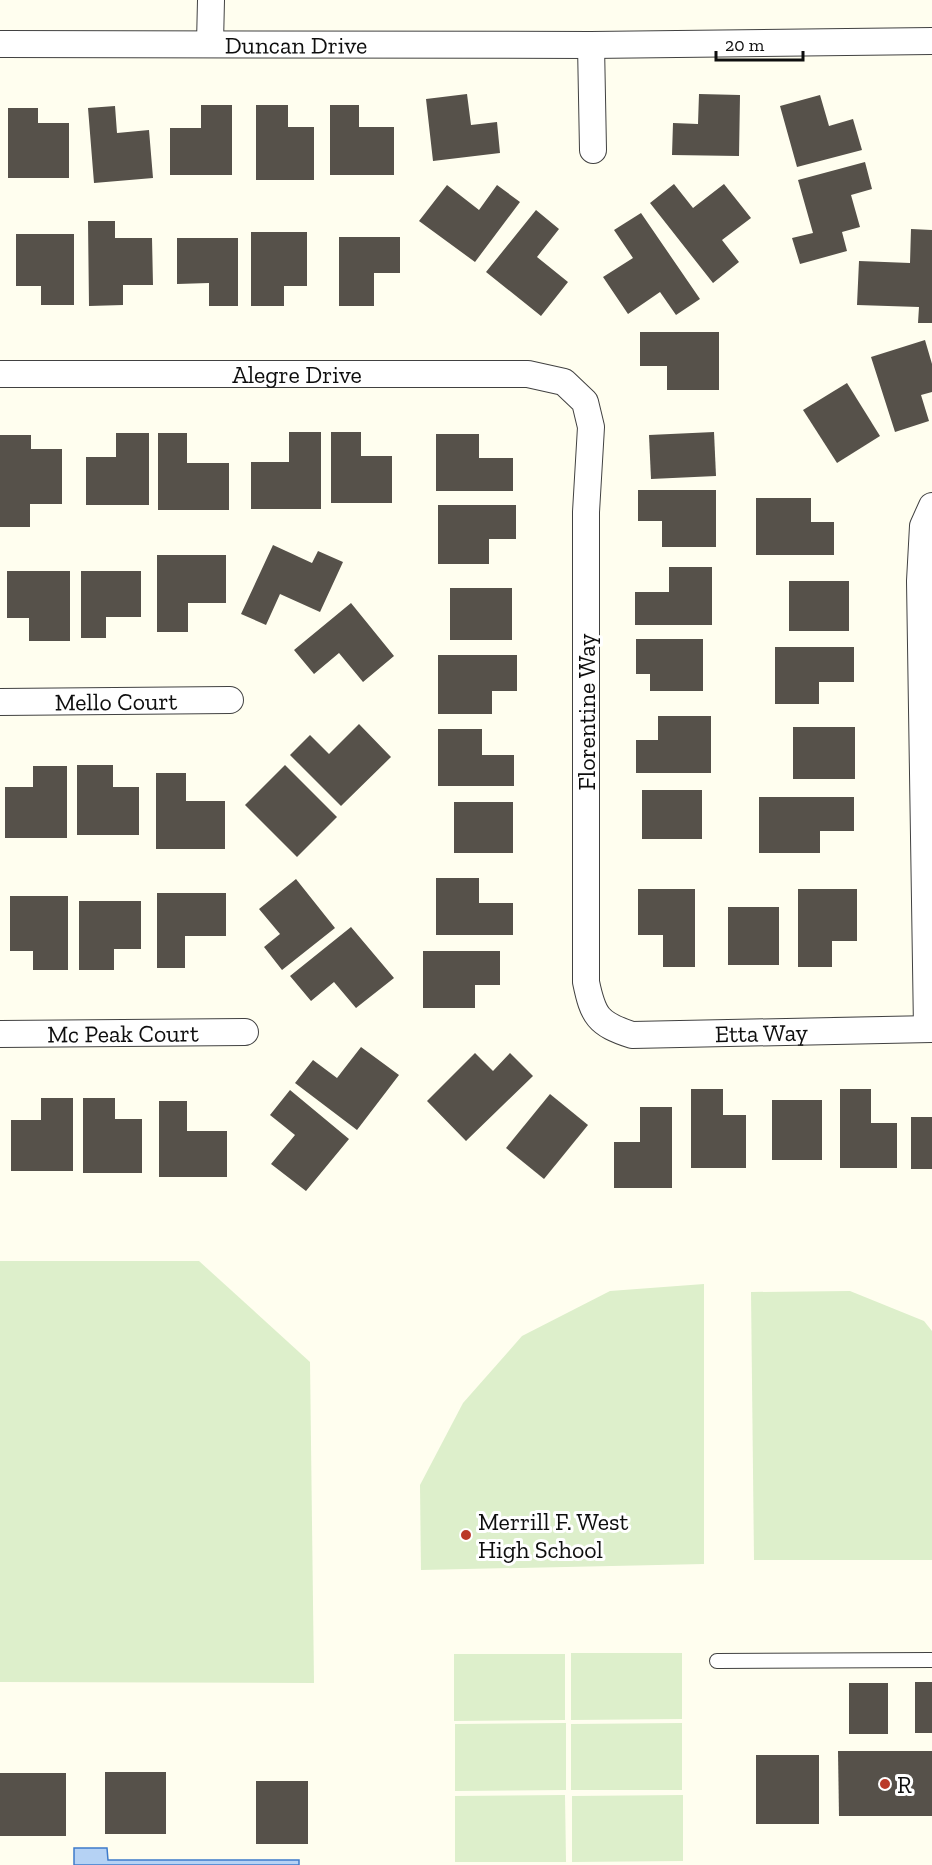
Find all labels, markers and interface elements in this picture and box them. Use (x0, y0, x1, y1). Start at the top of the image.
scale bar (716, 24, 803, 62)
street label: Duncan Drive (225, 30, 367, 59)
text: 20 m (725, 34, 765, 56)
street label: Alegre Drive (232, 360, 362, 389)
street label: Florentine Way (572, 633, 601, 791)
street label: Mello Court (54, 686, 178, 716)
street label: Etta Way (715, 1017, 809, 1048)
street label: Mc Peak Court (47, 1018, 199, 1048)
place label: Merrill F. West High School (478, 1507, 629, 1564)
marker: Merrill F. West High School (459, 1528, 473, 1542)
place label: R (897, 1770, 912, 1799)
marker: R (878, 1777, 892, 1791)

